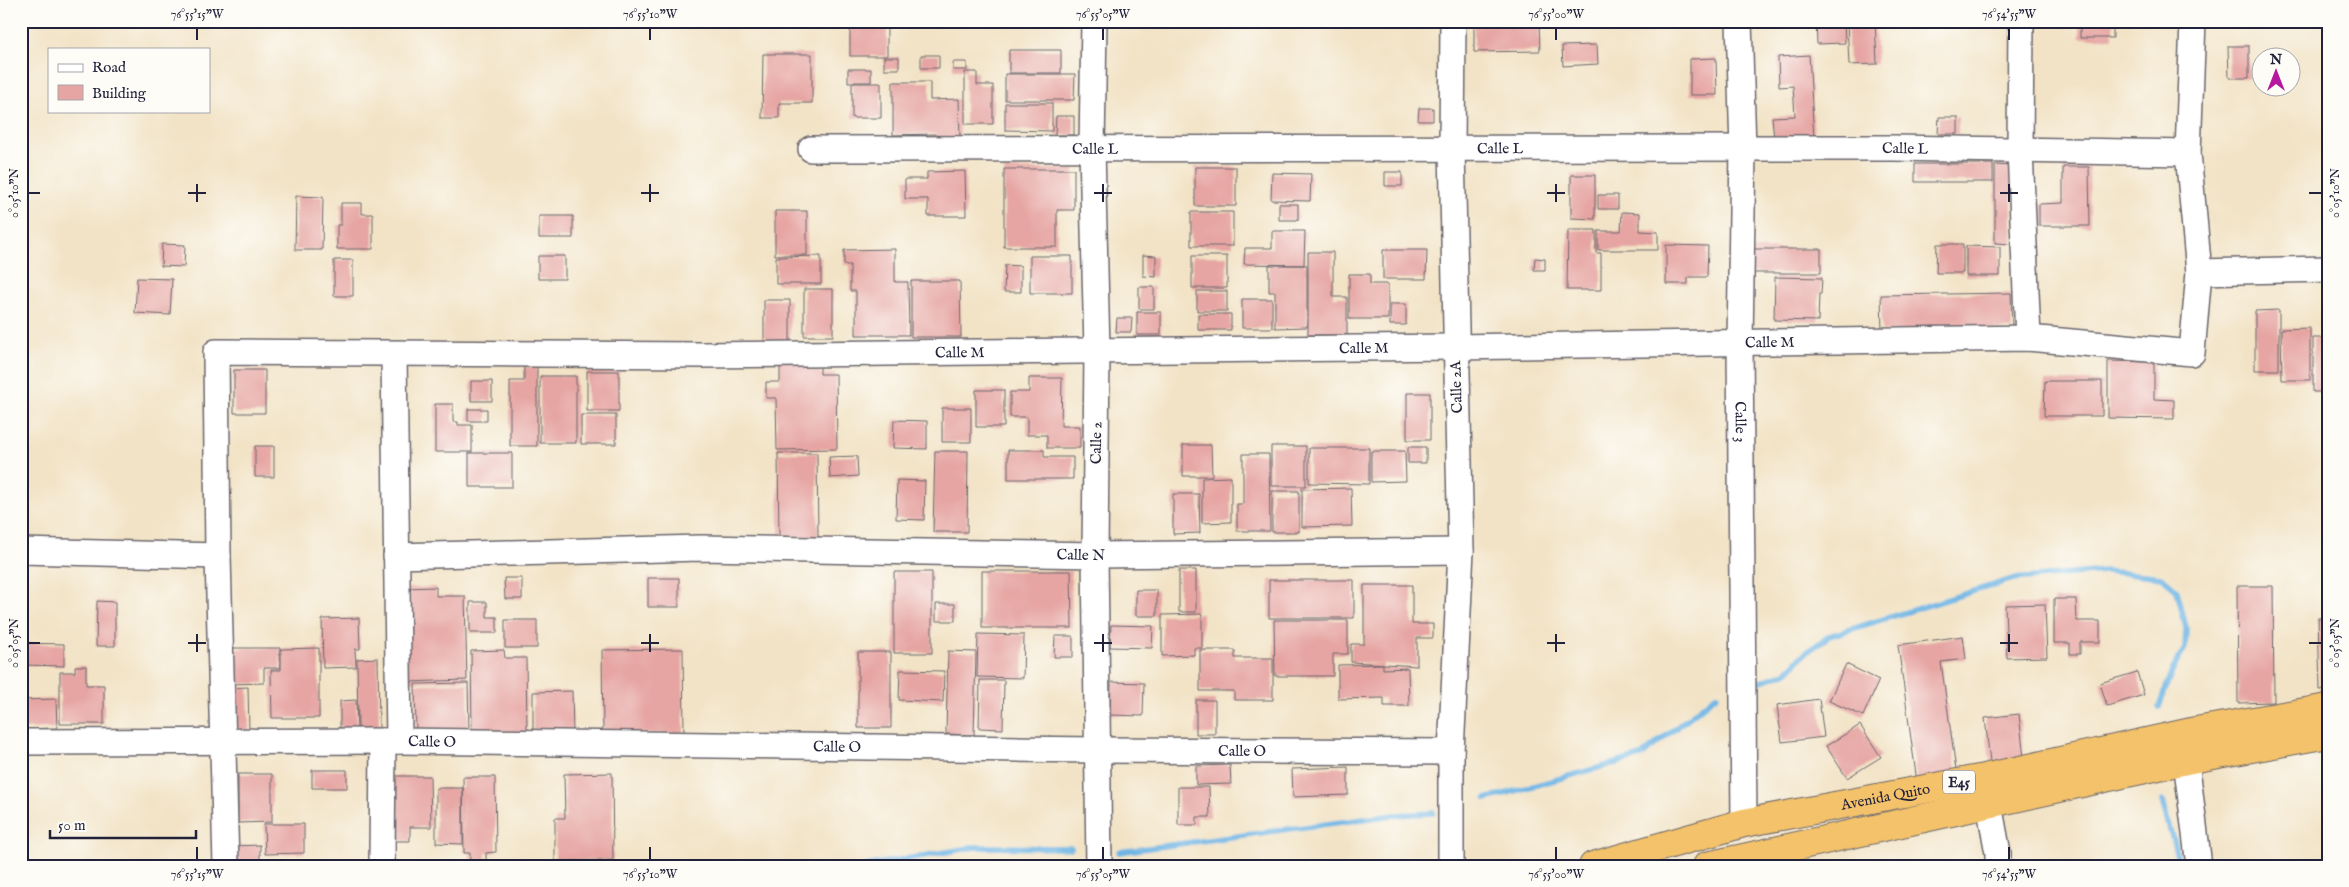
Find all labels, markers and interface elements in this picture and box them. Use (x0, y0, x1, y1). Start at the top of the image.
text: 76°55'15"W (171, 7, 224, 22)
text: 76°55'10"W (623, 7, 678, 22)
text: 76°55'05"W (1076, 7, 1131, 22)
text: 76°55'00"W (1528, 7, 1584, 22)
text: 76°54'55"W (1982, 7, 2037, 22)
legend (48, 48, 210, 112)
north arrow (2252, 48, 2302, 98)
text: N (2269, 51, 2282, 69)
text: Road (92, 58, 127, 77)
text: Building (92, 84, 147, 103)
street label: Calle L (1477, 139, 1523, 158)
street label: Calle L (1882, 139, 1929, 159)
street label: Calle L (1072, 140, 1118, 159)
text: 0°05'10"N (7, 167, 22, 218)
text: 0°05'10"N (2328, 167, 2343, 218)
street label: Calle M (1745, 333, 1795, 352)
street label: Calle M (1339, 339, 1389, 358)
street label: Calle M (935, 343, 985, 363)
street label: Calle 2A (1446, 359, 1467, 414)
street label: Calle 3 (1730, 401, 1750, 443)
street label: Calle 2 (1087, 422, 1106, 464)
street label: Calle N (1056, 545, 1105, 565)
text: 0°05'05"N (7, 617, 22, 668)
text: 0°05'05"N (2328, 617, 2343, 668)
street label: Calle O (408, 732, 456, 752)
street label: Calle O (813, 737, 861, 757)
street label: Calle O (1218, 742, 1266, 761)
road number: E45 (1943, 770, 1975, 794)
street label: Avenida Quito (1839, 779, 1932, 815)
scale bar (50, 807, 196, 839)
text: 50 m (58, 816, 86, 835)
text: 76°55'15"W (171, 867, 224, 882)
text: 76°55'10"W (623, 867, 678, 882)
text: 76°55'05"W (1076, 867, 1131, 882)
text: 76°55'00"W (1528, 867, 1584, 882)
text: 76°54'55"W (1982, 867, 2037, 882)

